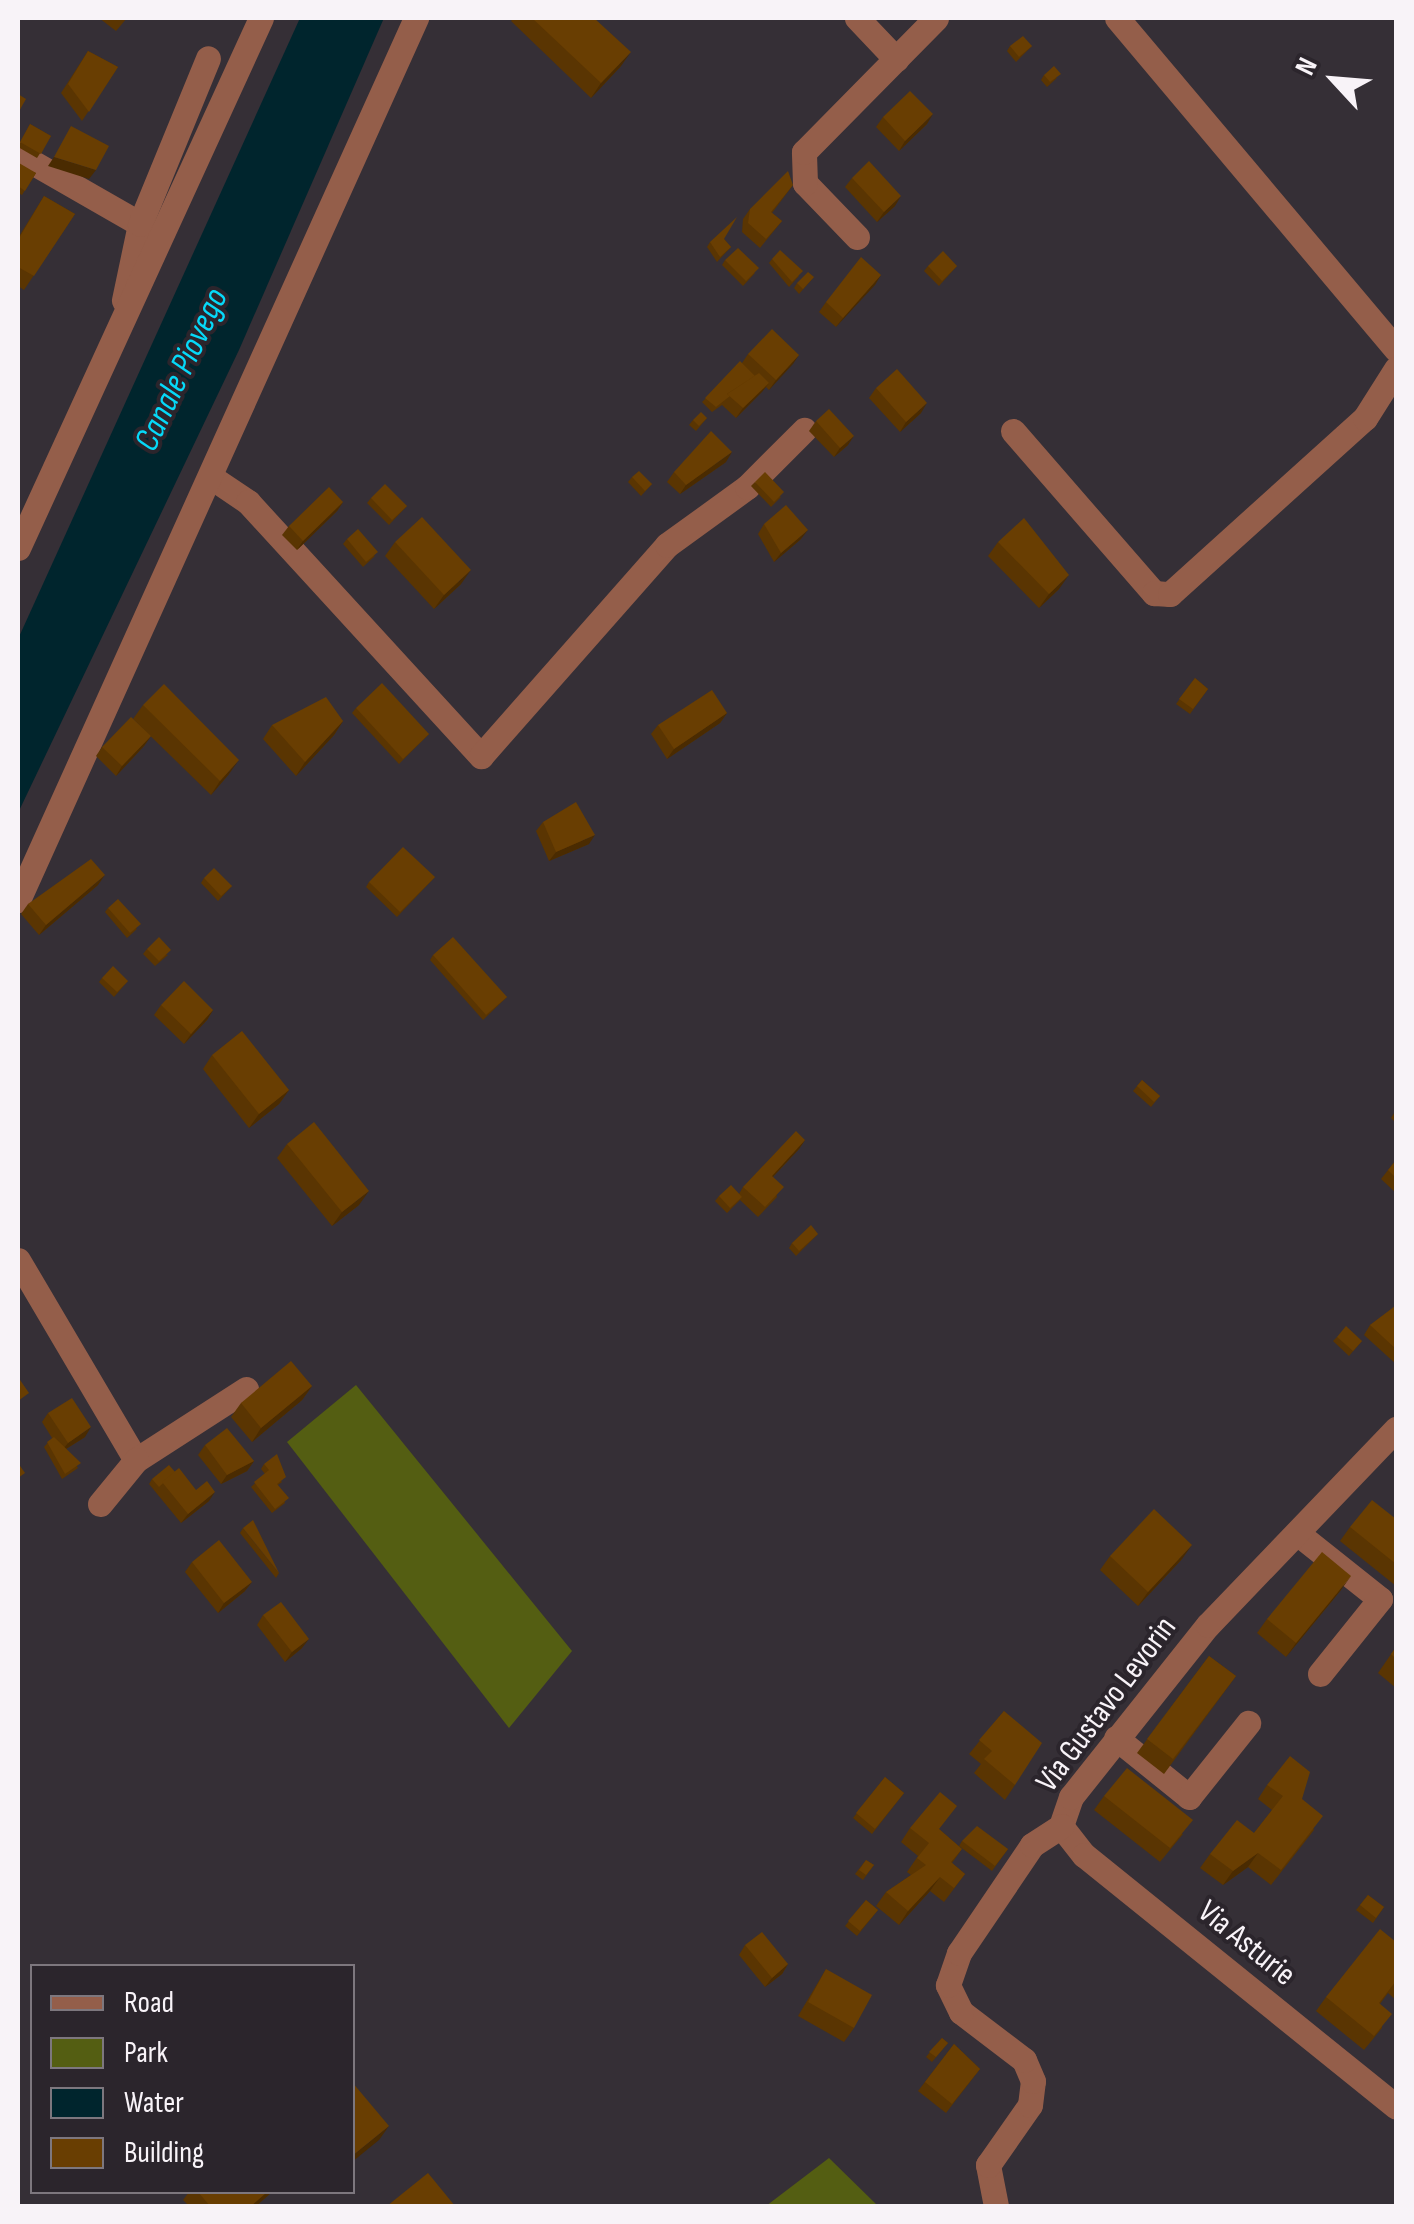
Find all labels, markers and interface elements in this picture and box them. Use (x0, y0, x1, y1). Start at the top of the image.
north arrow (1284, 30, 1384, 130)
text: N (1288, 53, 1325, 81)
water label: Canale Piovego (126, 282, 238, 458)
street label: Via Gustavo Levorin (1029, 1610, 1185, 1800)
street label: Via Asturie (1190, 1893, 1302, 1995)
legend (30, 1964, 355, 2194)
text: Road (124, 1985, 174, 2021)
text: Park (124, 2035, 168, 2071)
text: Water (124, 2085, 184, 2121)
text: Building (124, 2135, 204, 2171)

